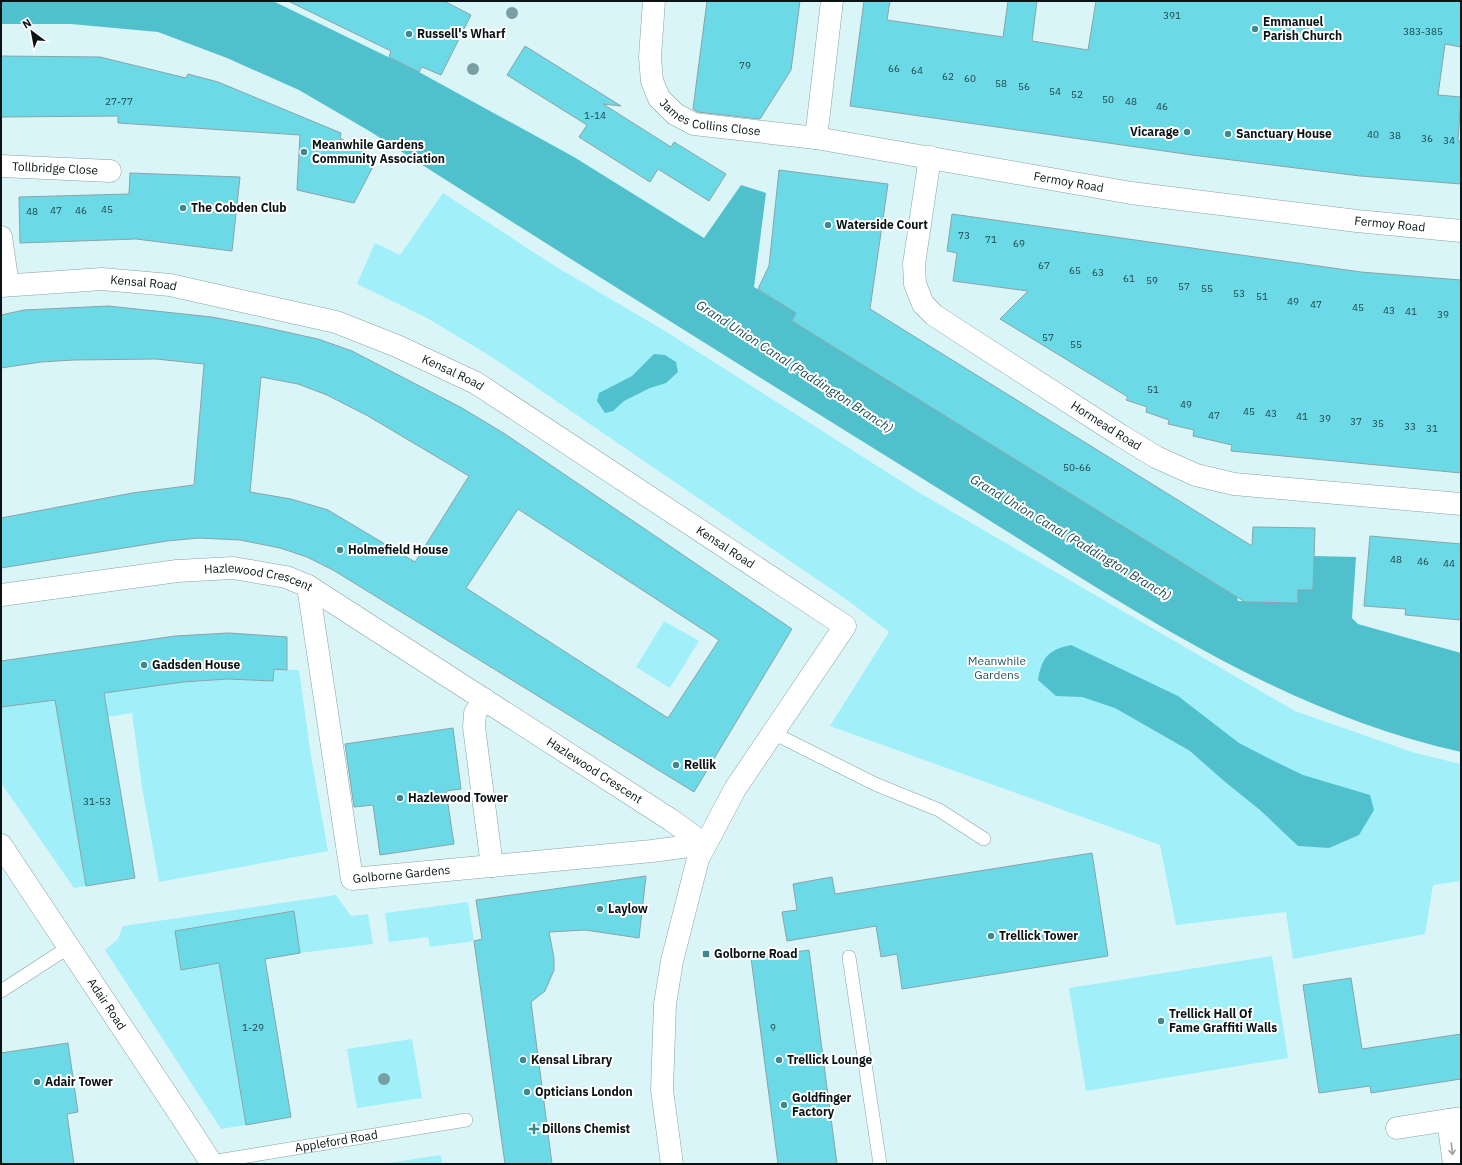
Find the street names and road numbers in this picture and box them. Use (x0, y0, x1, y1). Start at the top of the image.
street label: James Collins Close (657, 95, 762, 139)
street label: Tollbridge Close (12, 159, 99, 177)
street label: Fermoy Road (1032, 168, 1105, 195)
street label: Fermoy Road (1354, 213, 1426, 235)
street label: Kensal Road (110, 272, 178, 293)
street label: Kensal Road (420, 351, 487, 393)
street label: Hormead Road (1068, 397, 1144, 453)
street label: Kensal Road (694, 522, 758, 571)
street label: Hazlewood Crescent (204, 560, 316, 594)
street label: Hazlewood Crescent (544, 734, 645, 806)
street label: Golborne Gardens (352, 862, 451, 886)
street label: Adair Road (85, 975, 130, 1033)
street label: Appleford Road (294, 1127, 379, 1155)

